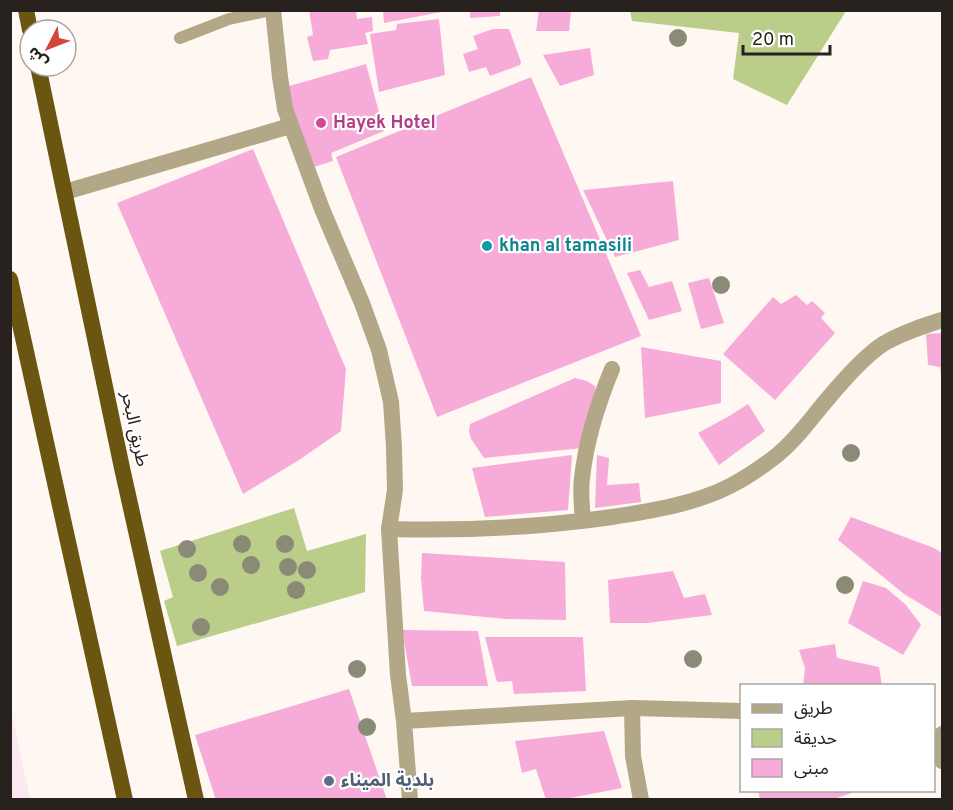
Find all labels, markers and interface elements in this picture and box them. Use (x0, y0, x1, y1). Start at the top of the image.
north arrow (18, 18, 78, 78)
scale bar (743, 18, 830, 56)
text: 20 m (752, 29, 794, 52)
text: ش (24, 42, 53, 72)
place label: Hayek Hotel (333, 112, 436, 135)
marker: Hayek Hotel (314, 116, 328, 130)
place label: khan al tamasili (499, 235, 632, 258)
marker: khan al tamasili (480, 239, 494, 253)
street label: طريق البحر (115, 388, 153, 469)
legend (740, 684, 935, 792)
text: طريق (794, 698, 833, 721)
text: حديقة (794, 728, 837, 751)
text: مبنى (794, 758, 829, 781)
place label: بلدية الميناء (341, 770, 434, 793)
marker: بلدية الميناء (322, 774, 336, 788)

